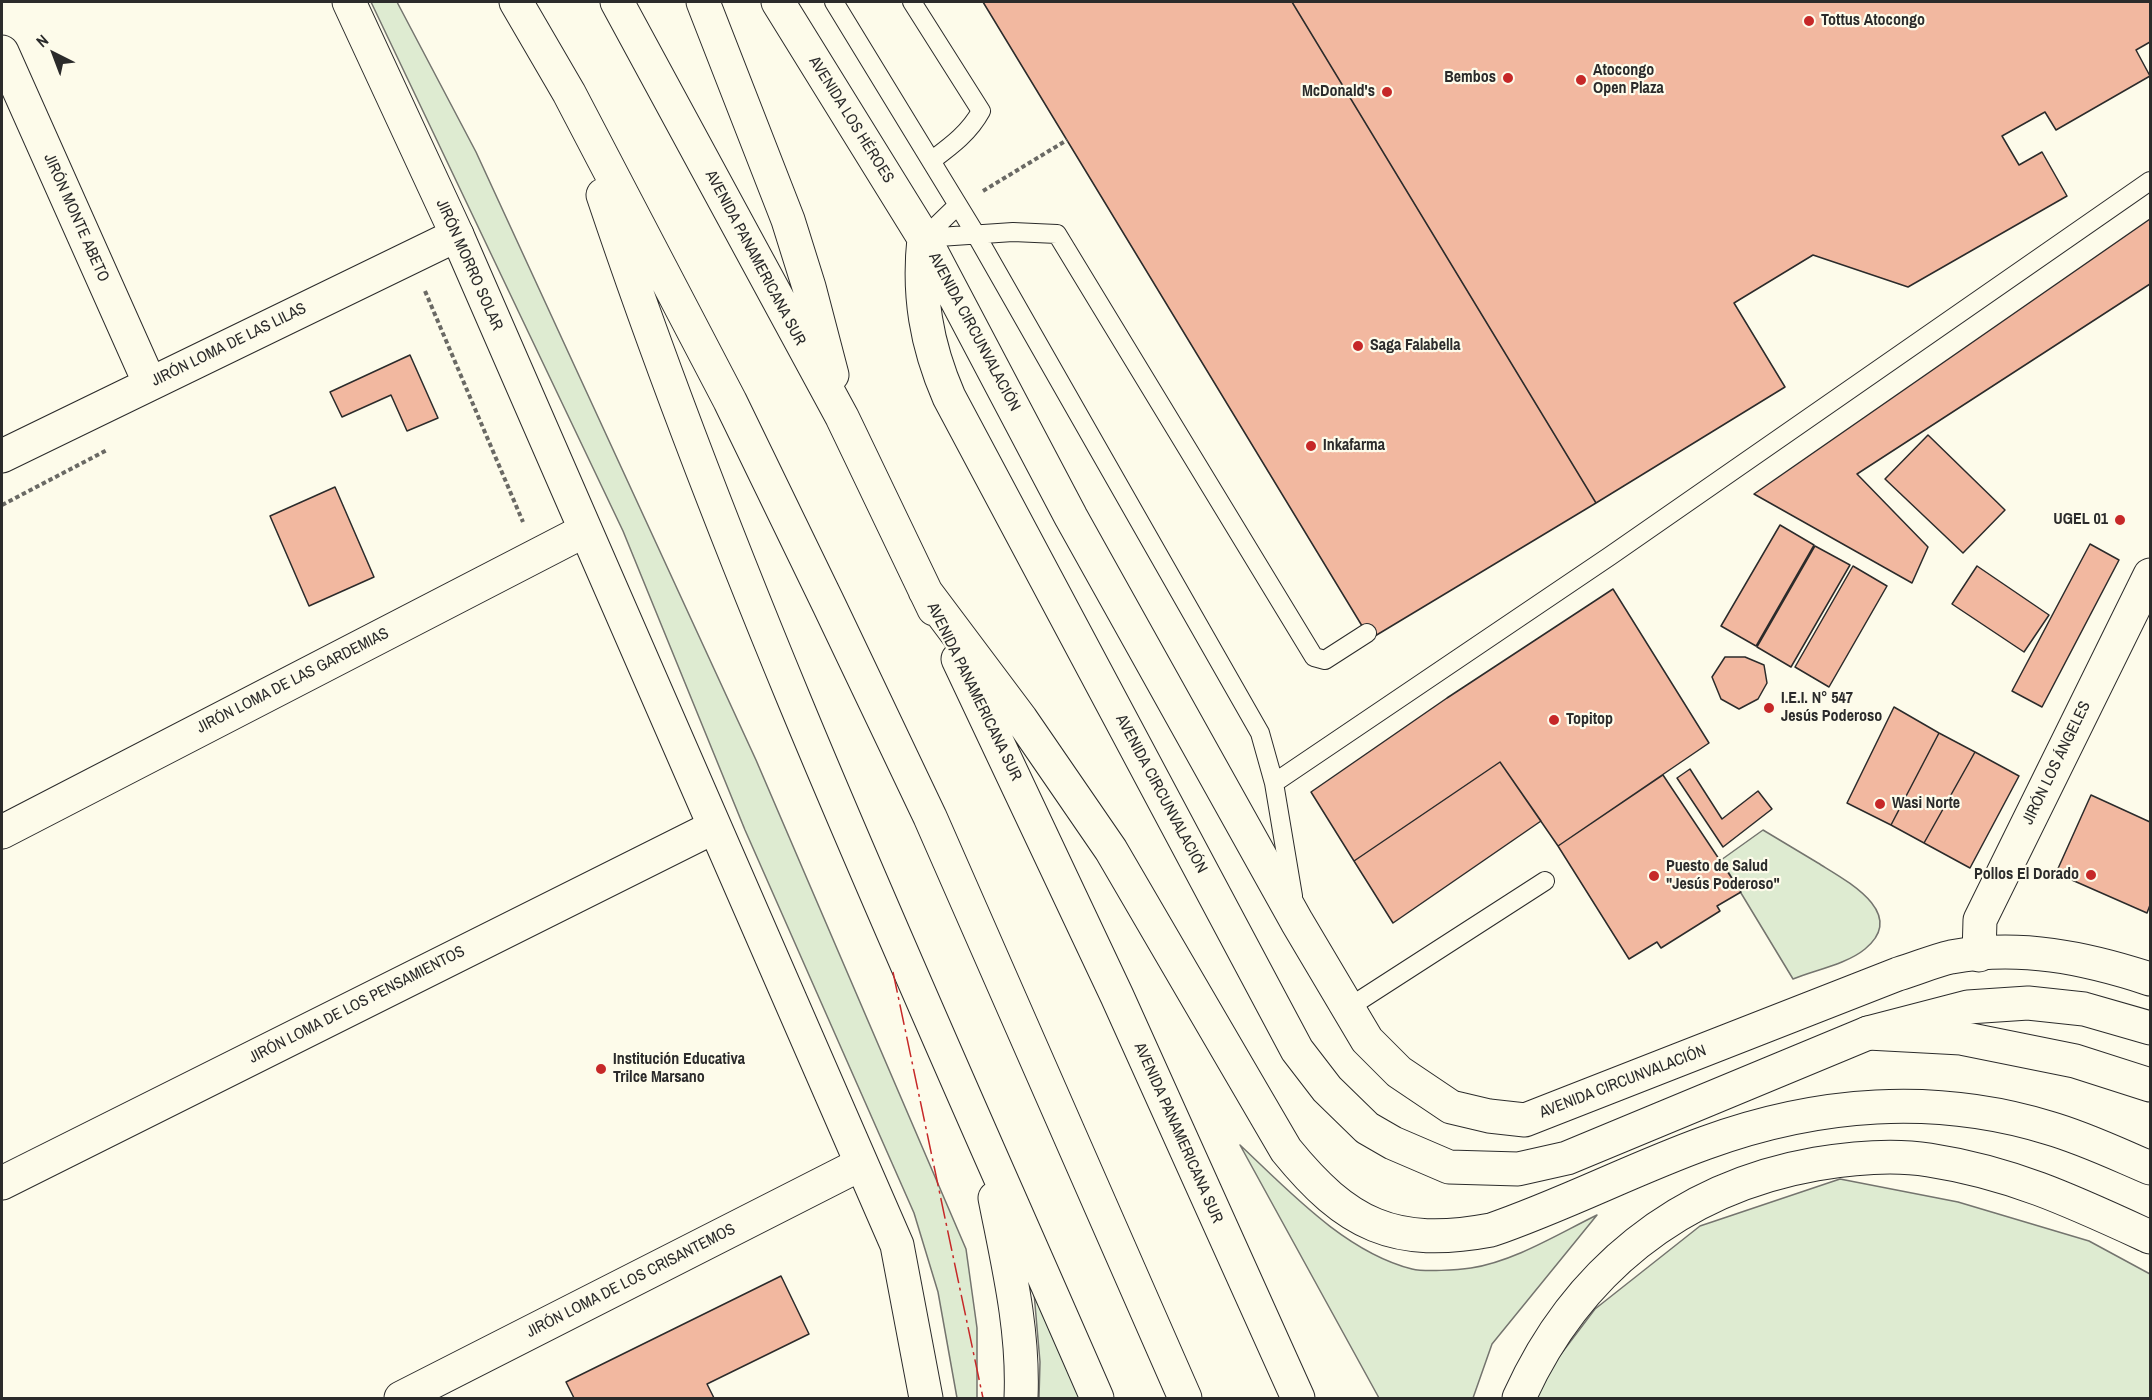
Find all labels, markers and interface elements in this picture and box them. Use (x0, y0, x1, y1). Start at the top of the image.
place label: Tottus Atocongo (1821, 11, 1925, 31)
marker: Tottus Atocongo (1802, 14, 1816, 28)
north arrow (24, 24, 84, 84)
text: N (31, 29, 53, 52)
street label: AVENIDA LOS HÉROES (804, 53, 898, 187)
place label: Atocongo Open Plaza (1593, 61, 1664, 99)
place label: Bembos (1444, 68, 1496, 88)
marker: Bembos (1501, 71, 1515, 85)
marker: Atocongo Open Plaza (1574, 73, 1588, 87)
place label: McDonald's (1302, 82, 1375, 102)
marker: McDonald's (1380, 85, 1394, 99)
street label: JIRÓN MONTE ABETO (39, 151, 113, 285)
street label: AVENIDA PANAMERICANA SUR (701, 167, 809, 349)
street label: JIRÓN MORRO SOLAR (431, 196, 507, 334)
street label: AVENIDA CIRCUNVALACIÓN (924, 249, 1024, 415)
street label: JIRÓN LOMA DE LAS LILAS (148, 299, 310, 391)
place label: Saga Falabella (1370, 336, 1461, 356)
marker: Saga Falabella (1351, 339, 1365, 353)
place label: Inkafarma (1323, 436, 1385, 456)
marker: Inkafarma (1304, 439, 1318, 453)
place label: UGEL 01 (2053, 510, 2108, 530)
marker: UGEL 01 (2113, 513, 2127, 527)
street label: AVENIDA PANAMERICANA SUR (922, 600, 1026, 784)
street label: JIRÓN LOMA DE LAS GARDEMIAS (194, 624, 392, 738)
place label: I.E.I. N° 547 Jesús Poderoso (1781, 689, 1882, 727)
street label: JIRÓN LOS ÁNGELES (2019, 698, 2095, 828)
marker: I.E.I. N° 547 Jesús Poderoso (1762, 701, 1776, 715)
place label: Topitop (1566, 710, 1613, 730)
street label: AVENIDA CIRCUNVALACIÓN (1111, 711, 1211, 877)
marker: Topitop (1547, 713, 1561, 727)
place label: Wasi Norte (1892, 794, 1960, 814)
marker: Wasi Norte (1873, 797, 1887, 811)
place label: Puesto de Salud "Jesús Poderoso" (1666, 857, 1780, 895)
place label: Pollos El Dorado (1974, 865, 2079, 885)
marker: Pollos El Dorado (2084, 868, 2098, 882)
marker: Puesto de Salud "Jesús Poderoso" (1647, 869, 1661, 883)
street label: JIRÓN LOMA DE LOS PENSAMIENTOS (246, 942, 468, 1068)
street label: AVENIDA PANAMERICANA SUR (1129, 1040, 1227, 1226)
street label: AVENIDA CIRCUNVALACIÓN (1537, 1041, 1709, 1123)
place label: Institución Educativa Trilce Marsano (613, 1050, 745, 1088)
marker: Institución Educativa Trilce Marsano (594, 1062, 608, 1076)
street label: JIRÓN LOMA DE LOS CRISANTEMOS (523, 1220, 739, 1342)

